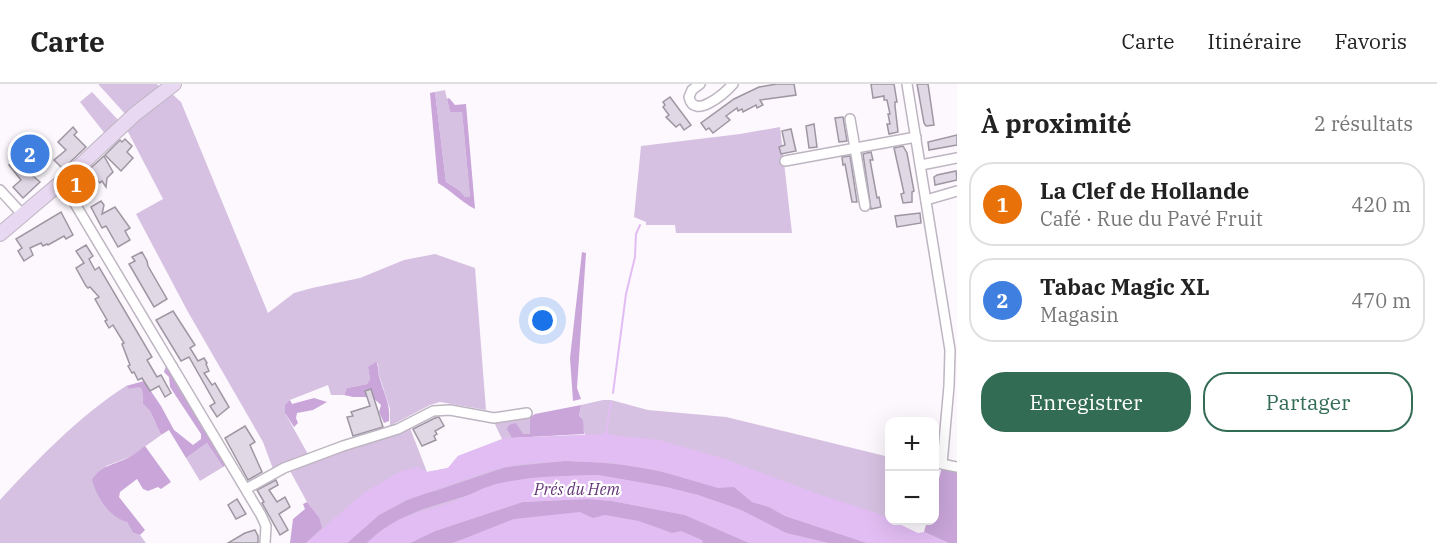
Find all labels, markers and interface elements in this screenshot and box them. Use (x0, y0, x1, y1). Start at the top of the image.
text: Carte (30, 23, 105, 60)
text: Carte (1121, 27, 1175, 55)
text: Itinéraire (1208, 27, 1301, 55)
text: Favoris (1334, 27, 1407, 55)
text: À proximité (981, 106, 1132, 140)
text: 2 résultats (1314, 110, 1413, 137)
pin: 2 (10, 132, 50, 176)
pin: 1 (56, 162, 96, 206)
text: La Clef de Hollande (1040, 176, 1249, 205)
text: 1 (997, 191, 1009, 218)
text: 420 m (1351, 191, 1411, 218)
text: Café · Rue du Pavé Fruit (1040, 205, 1263, 232)
text: Tabac Magic XL (1040, 272, 1210, 301)
text: 2 (997, 287, 1009, 314)
text: 470 m (1351, 287, 1411, 314)
text: Magasin (1040, 301, 1119, 328)
your location (528, 306, 557, 335)
button: Enregistrer (981, 372, 1191, 432)
button: Partager (1203, 372, 1413, 432)
map controls (885, 417, 939, 525)
button: + (885, 417, 939, 471)
button: − (885, 471, 939, 525)
park label: Prés du Hem (533, 479, 621, 499)

